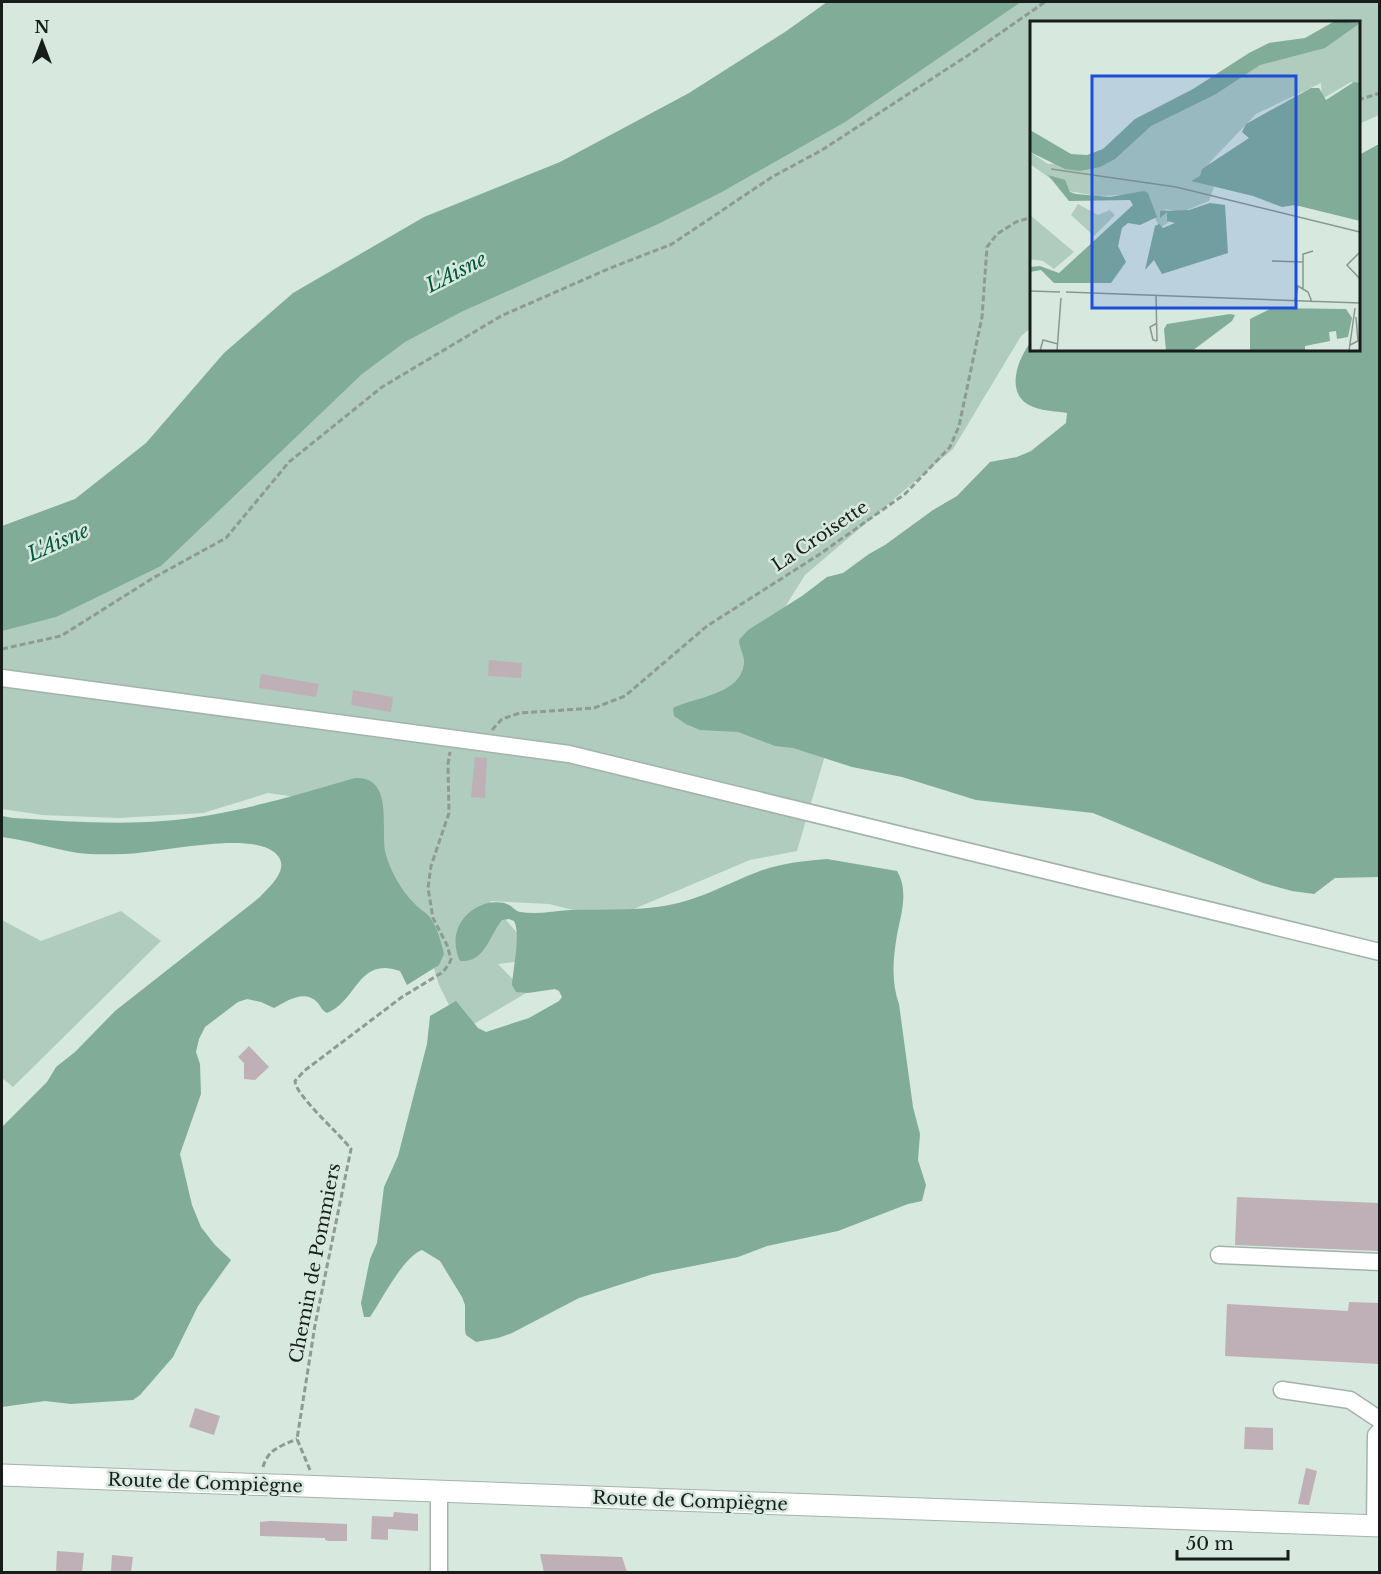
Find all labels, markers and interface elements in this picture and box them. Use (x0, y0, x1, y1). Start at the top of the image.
north arrow (12, 12, 72, 72)
text: N (34, 17, 50, 37)
inset map (1030, 21, 1360, 351)
water label: L'Aisne (421, 247, 490, 298)
street label: La Croisette (768, 496, 872, 576)
water label: L'Aisne (23, 518, 93, 567)
street label: Chemin de Pommiers (285, 1161, 345, 1365)
street label: Route de Compiègne (107, 1469, 303, 1497)
street label: Route de Compiègne (592, 1487, 788, 1515)
scale bar (1177, 1523, 1288, 1561)
text: 50 m (1186, 1533, 1234, 1555)

